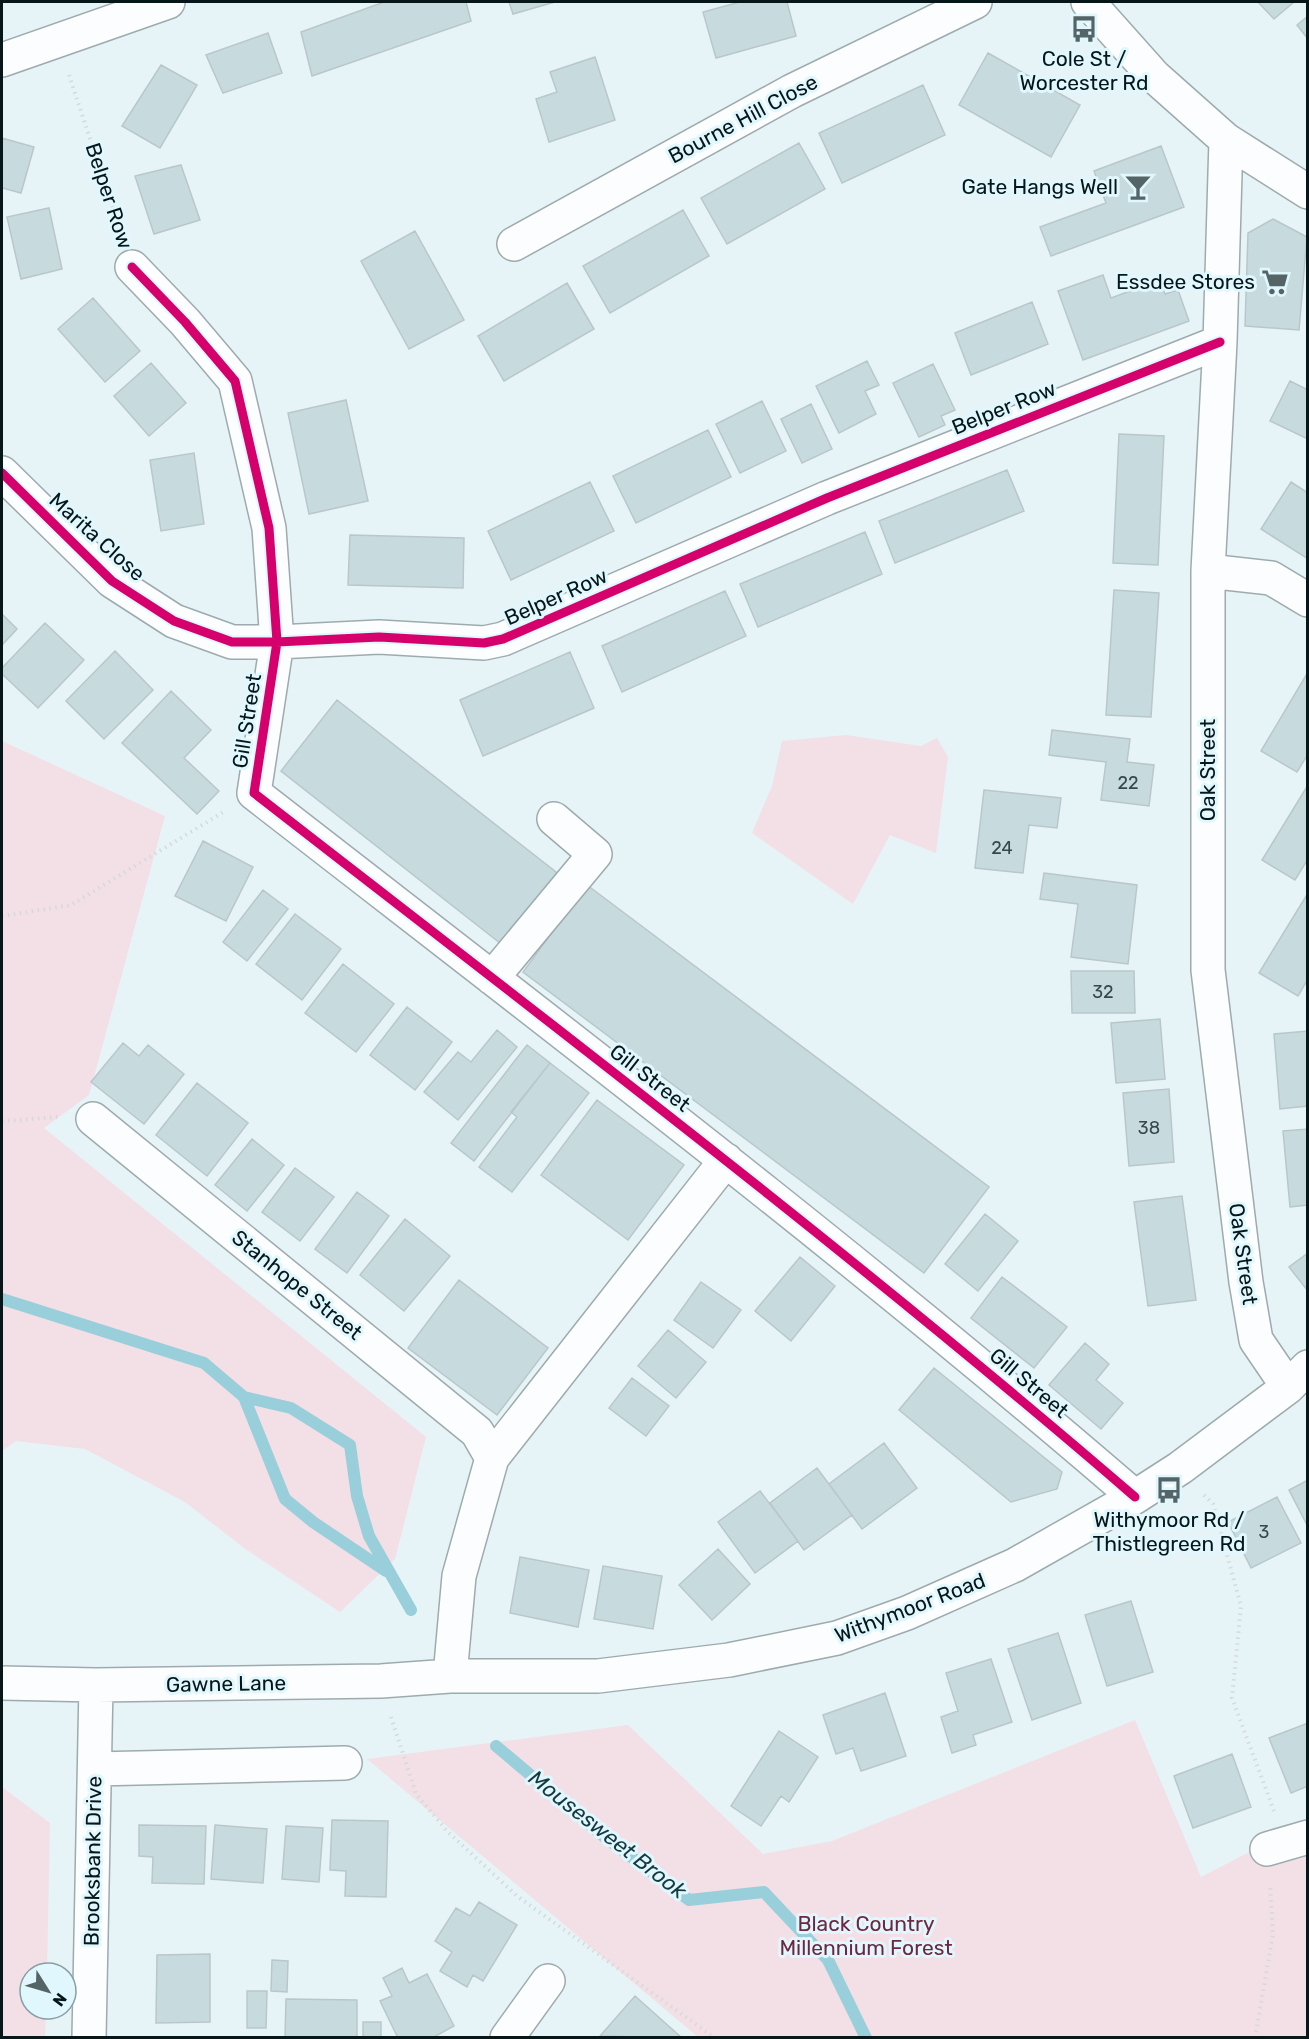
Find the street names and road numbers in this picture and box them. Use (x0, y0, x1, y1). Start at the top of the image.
street label: Bourne Hill Close (664, 69, 822, 168)
street label: Belper Row (81, 140, 138, 252)
street label: Belper Row (948, 375, 1060, 440)
street label: Marita Close (44, 487, 150, 586)
street label: Belper Row (500, 563, 611, 630)
street label: Gill Street (227, 672, 266, 770)
street label: Oak Street (1195, 719, 1220, 821)
street label: Gill Street (605, 1038, 696, 1117)
street label: Oak Street (1224, 1202, 1263, 1306)
street label: Stanhope Street (227, 1224, 368, 1345)
street label: Gill Street (985, 1342, 1074, 1423)
street label: Withymoor Road (831, 1567, 989, 1648)
street label: Gawne Lane (166, 1670, 286, 1697)
street label: Brooksbank Drive (79, 1776, 106, 1946)

